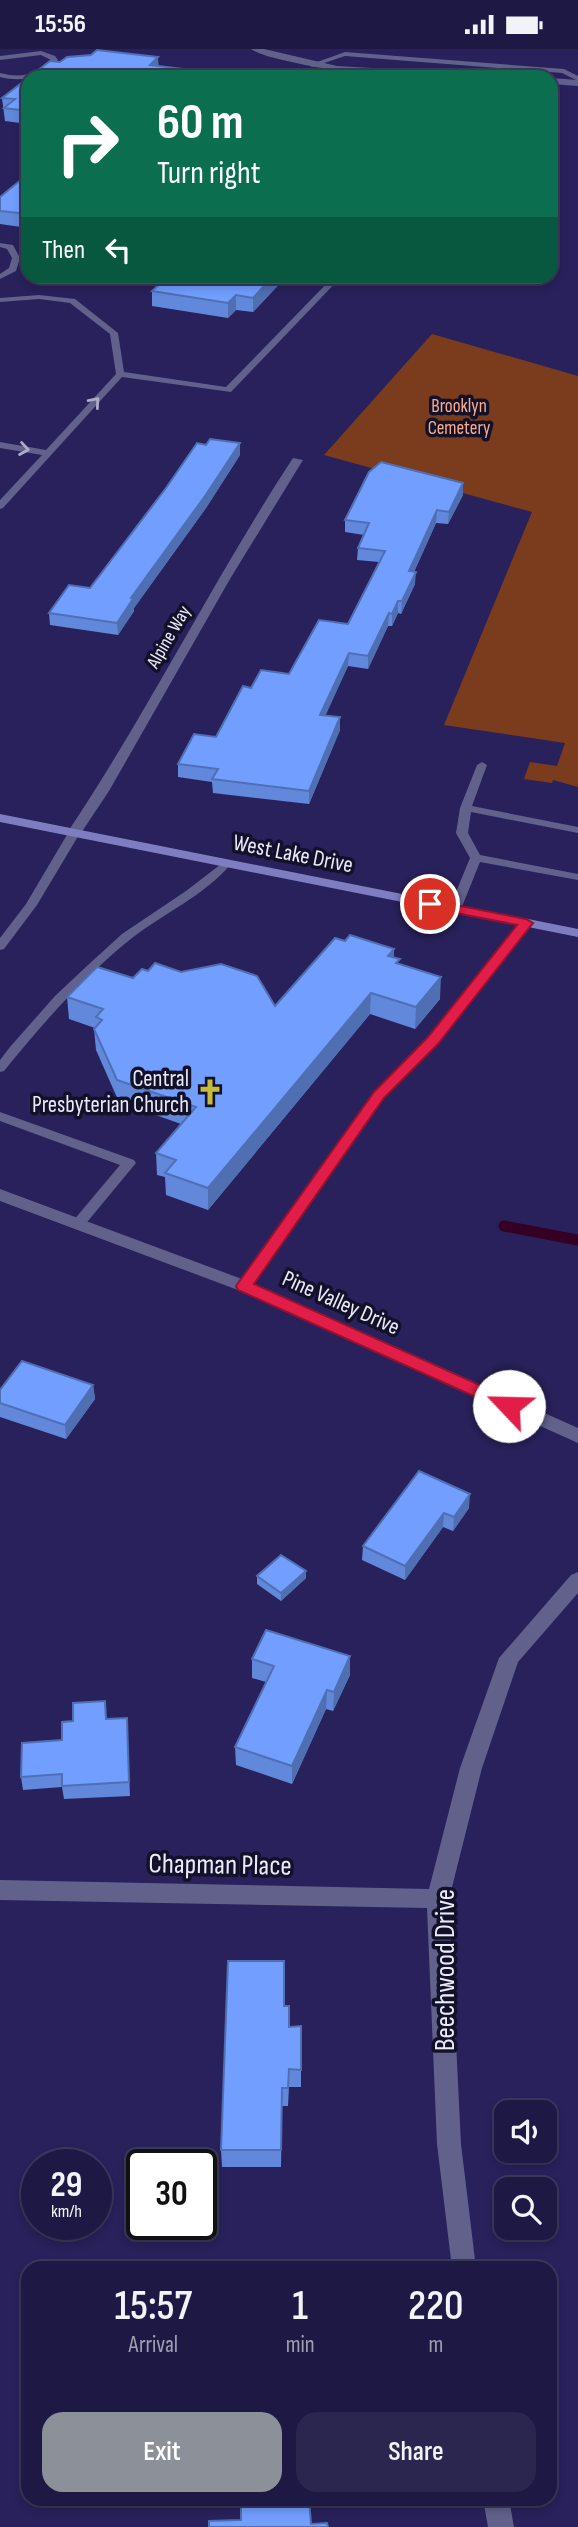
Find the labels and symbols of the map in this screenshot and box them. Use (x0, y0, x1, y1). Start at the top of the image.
park label: Brooklyn Cemetery (428, 395, 491, 440)
one-way arrow (87, 398, 99, 411)
one-way arrow (18, 441, 30, 456)
street label: Alpine Way (141, 601, 196, 673)
street label: West Lake Drive (231, 829, 355, 879)
pin (400, 874, 460, 934)
place label: Central Presbyterian Church (32, 1065, 189, 1119)
church icon: Central Presbyterian Church (195, 1077, 225, 1107)
street label: Pine Valley Drive (278, 1265, 404, 1341)
position arrow (472, 1369, 546, 1443)
street label: Chapman Place (148, 1847, 292, 1883)
street label: Beechwood Drive (429, 1889, 462, 2051)
speed limit sign: 30 (126, 2149, 217, 2240)

